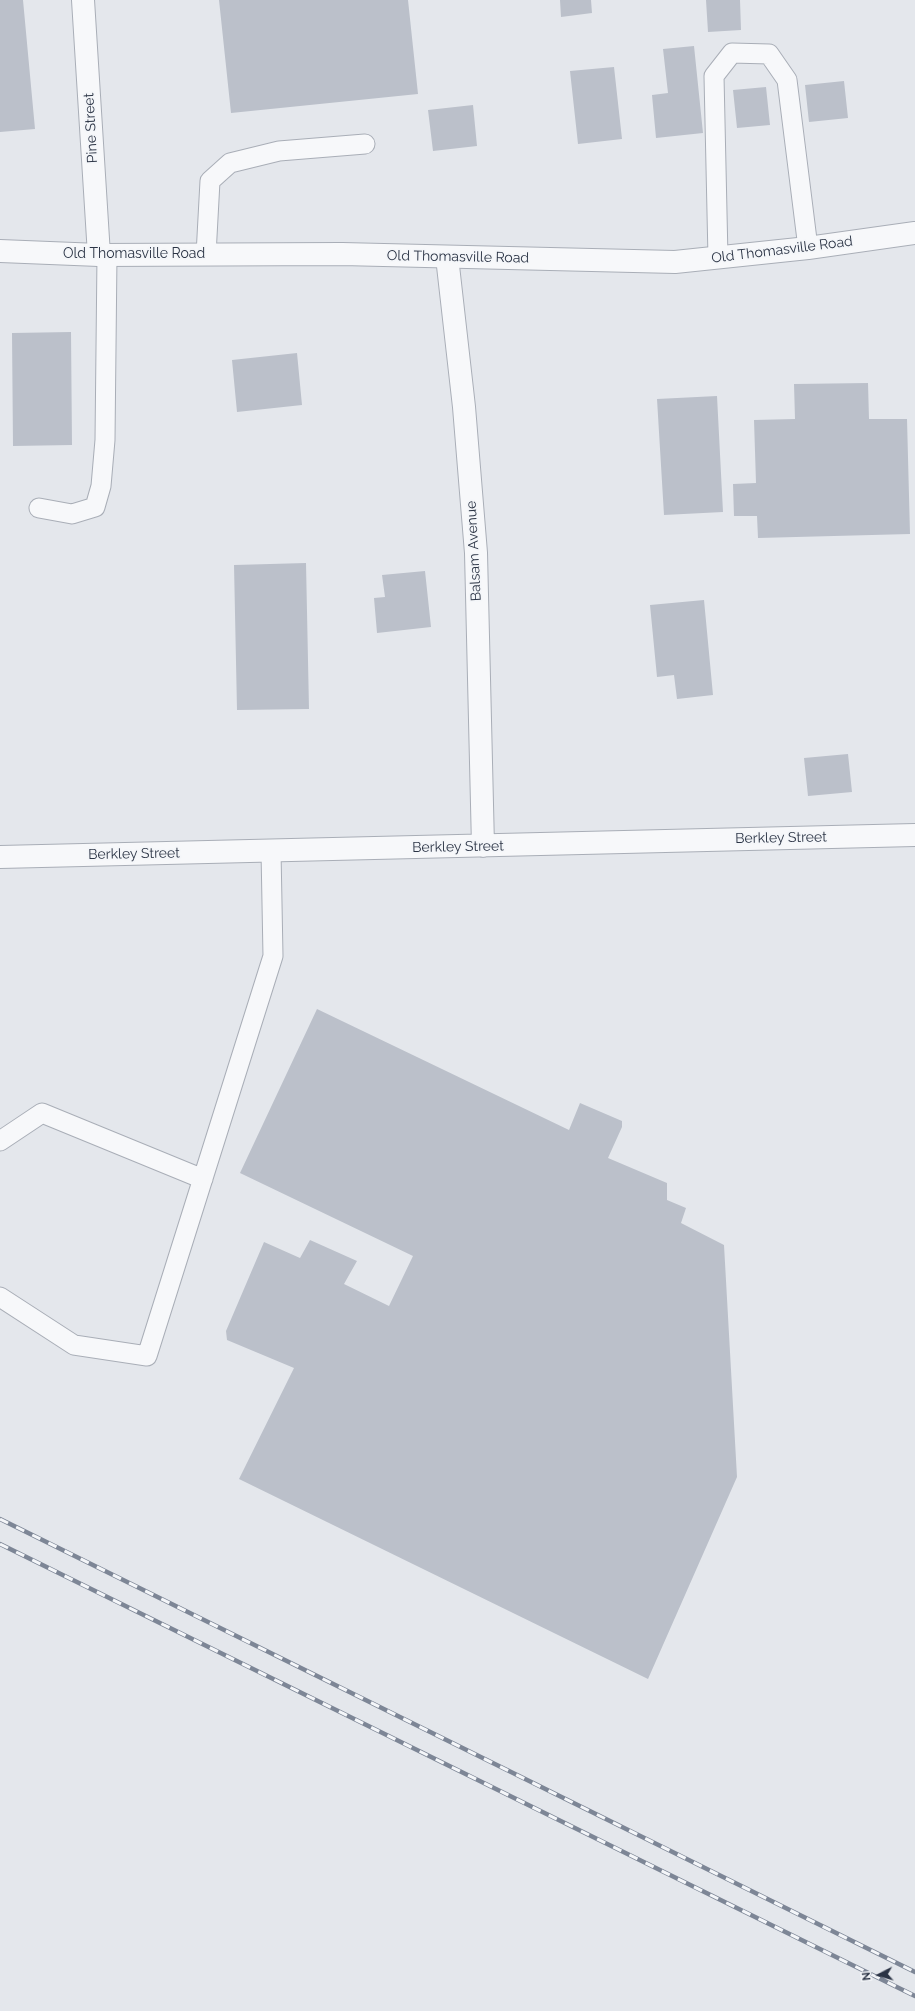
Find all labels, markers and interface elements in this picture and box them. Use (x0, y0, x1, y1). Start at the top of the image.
street label: Pine Street (81, 92, 101, 164)
street label: Old Thomasville Road (710, 233, 854, 267)
street label: Old Thomasville Road (63, 246, 205, 262)
street label: Old Thomasville Road (387, 247, 529, 267)
street label: Balsam Avenue (463, 500, 485, 602)
street label: Berkley Street (735, 829, 827, 847)
street label: Berkley Street (412, 838, 504, 856)
street label: Berkley Street (88, 845, 180, 863)
north arrow (859, 1955, 899, 1995)
text: N (860, 1971, 873, 1981)

